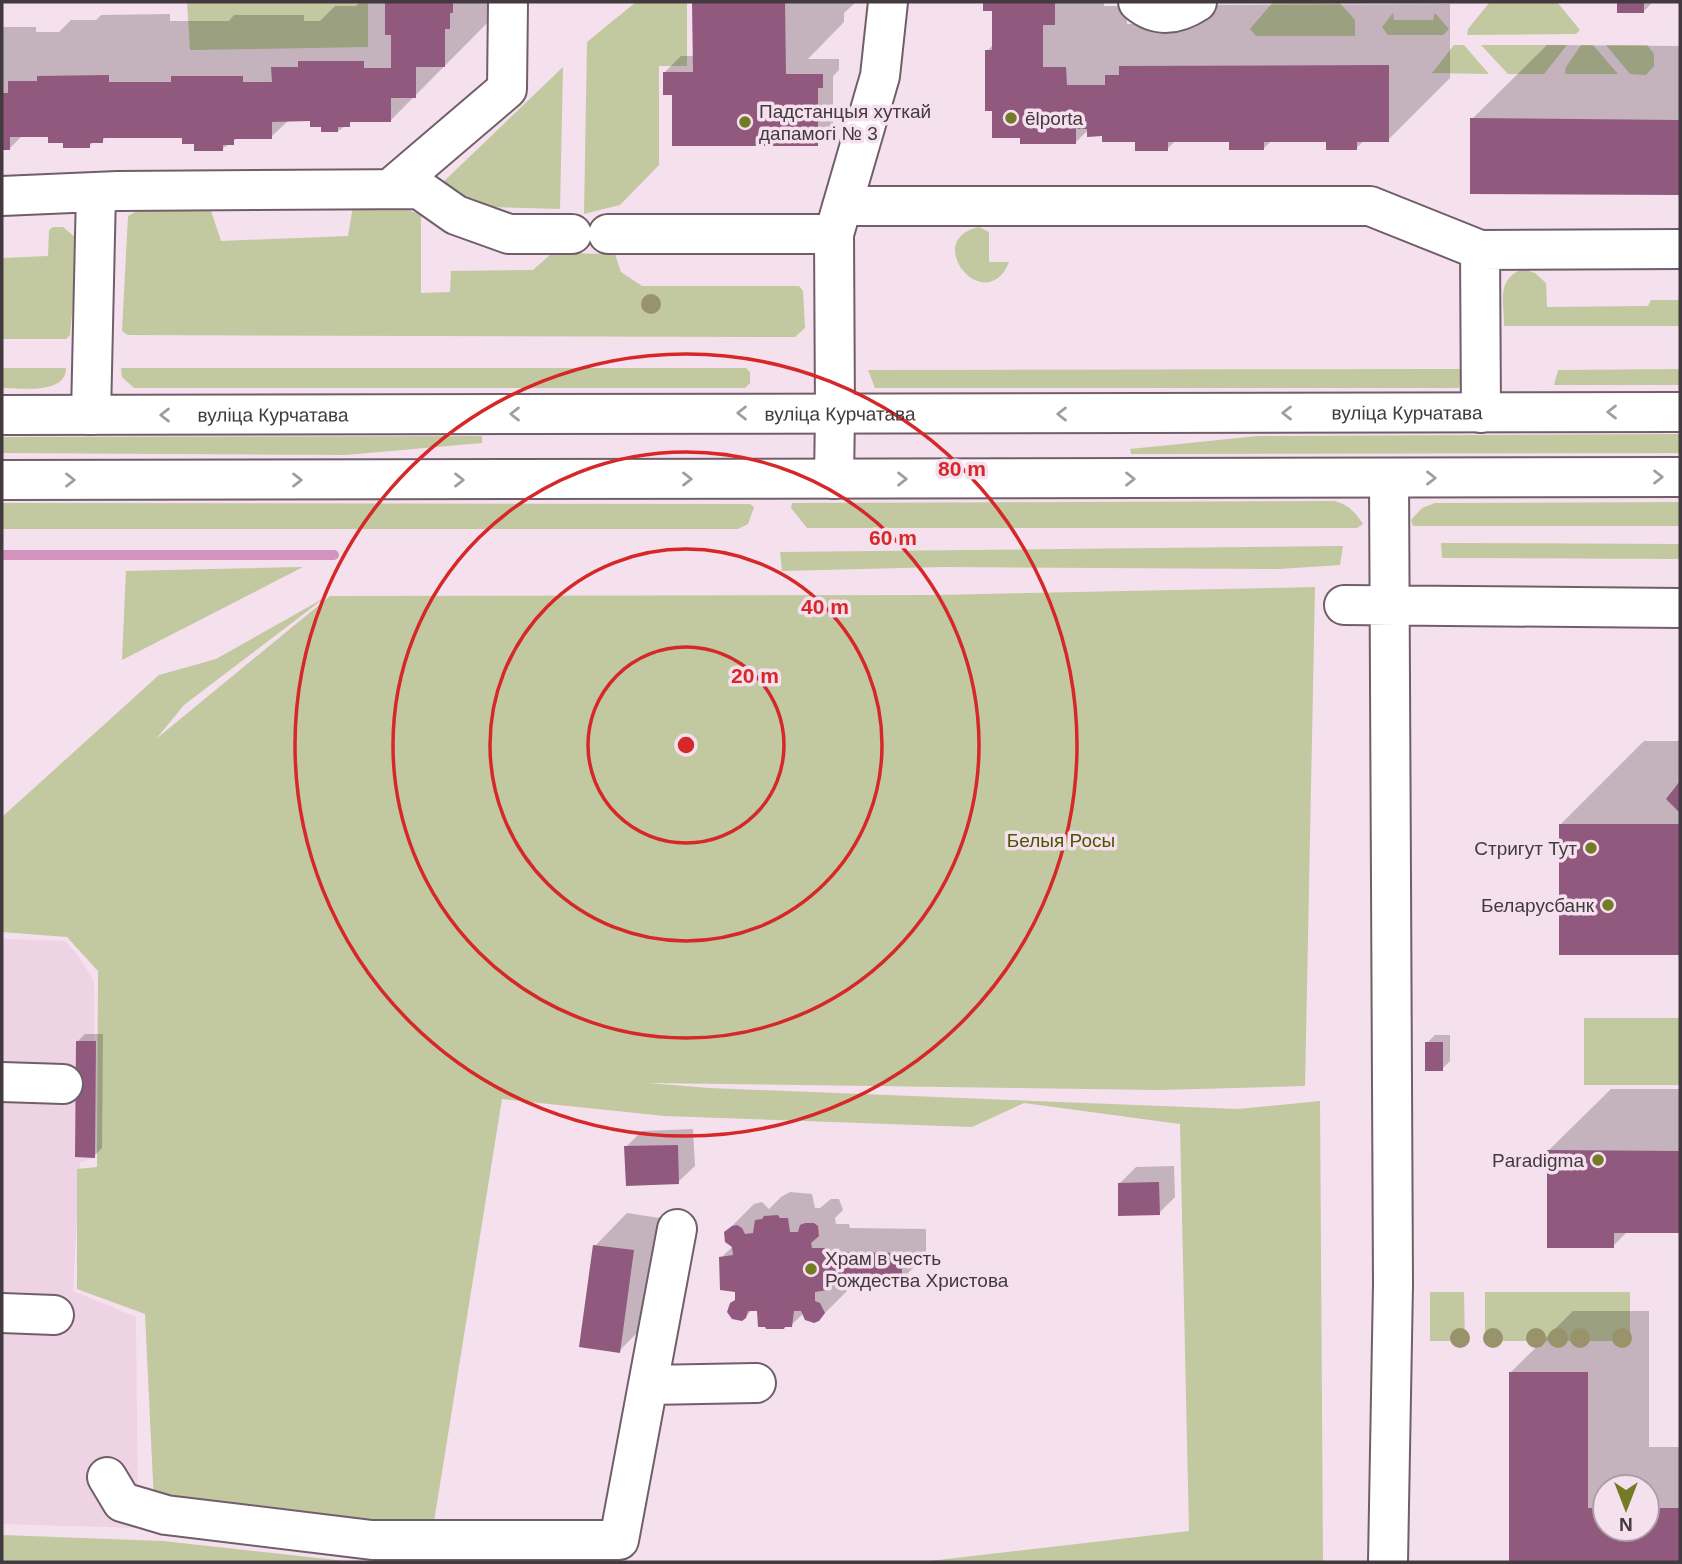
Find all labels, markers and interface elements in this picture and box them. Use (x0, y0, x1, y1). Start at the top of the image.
place label: Падстанцыя хуткай дапамогі № 3 (759, 101, 931, 144)
place label: ēlporta (1025, 108, 1084, 129)
marker: ēlporta (1003, 110, 1019, 126)
marker: Падстанцыя хуткай дапамогі № 3 (737, 114, 753, 130)
street label: вуліца Курчатава (1331, 402, 1483, 423)
street label: вуліца Курчатава (764, 403, 916, 424)
street label: вуліца Курчатава (197, 404, 349, 425)
one-way arrow (736, 405, 747, 421)
one-way arrow (1281, 405, 1291, 421)
one-way arrow (1606, 405, 1617, 420)
one-way arrow (509, 406, 519, 422)
one-way arrow (1056, 406, 1067, 422)
one-way arrow (159, 407, 169, 423)
text: 80 m (938, 457, 986, 480)
one-way arrow (1654, 469, 1664, 485)
one-way arrow (1426, 470, 1437, 486)
one-way arrow (682, 471, 693, 487)
one-way arrow (898, 471, 908, 487)
one-way arrow (1125, 471, 1136, 487)
one-way arrow (65, 472, 76, 488)
one-way arrow (293, 472, 303, 488)
one-way arrow (455, 472, 465, 488)
text: 60 m (869, 526, 917, 549)
text: 40 m (801, 595, 849, 618)
text: 20 m (731, 664, 779, 687)
centre of rings (674, 733, 698, 757)
park label: Белыя Росы (1007, 830, 1115, 851)
place label: Стригут Тут (1474, 838, 1577, 859)
marker: Стригут Тут (1583, 840, 1599, 856)
place label: Беларусбанк (1481, 895, 1595, 916)
marker: Беларусбанк (1600, 897, 1616, 913)
place label: Paradigma (1492, 1150, 1584, 1171)
marker: Paradigma (1590, 1152, 1606, 1168)
place label: Храм в честь Рождества Христова (825, 1248, 1009, 1291)
marker: Храм в честь Рождества Христова (803, 1261, 819, 1277)
north arrow (1591, 1473, 1661, 1543)
text: N (1619, 1514, 1633, 1535)

